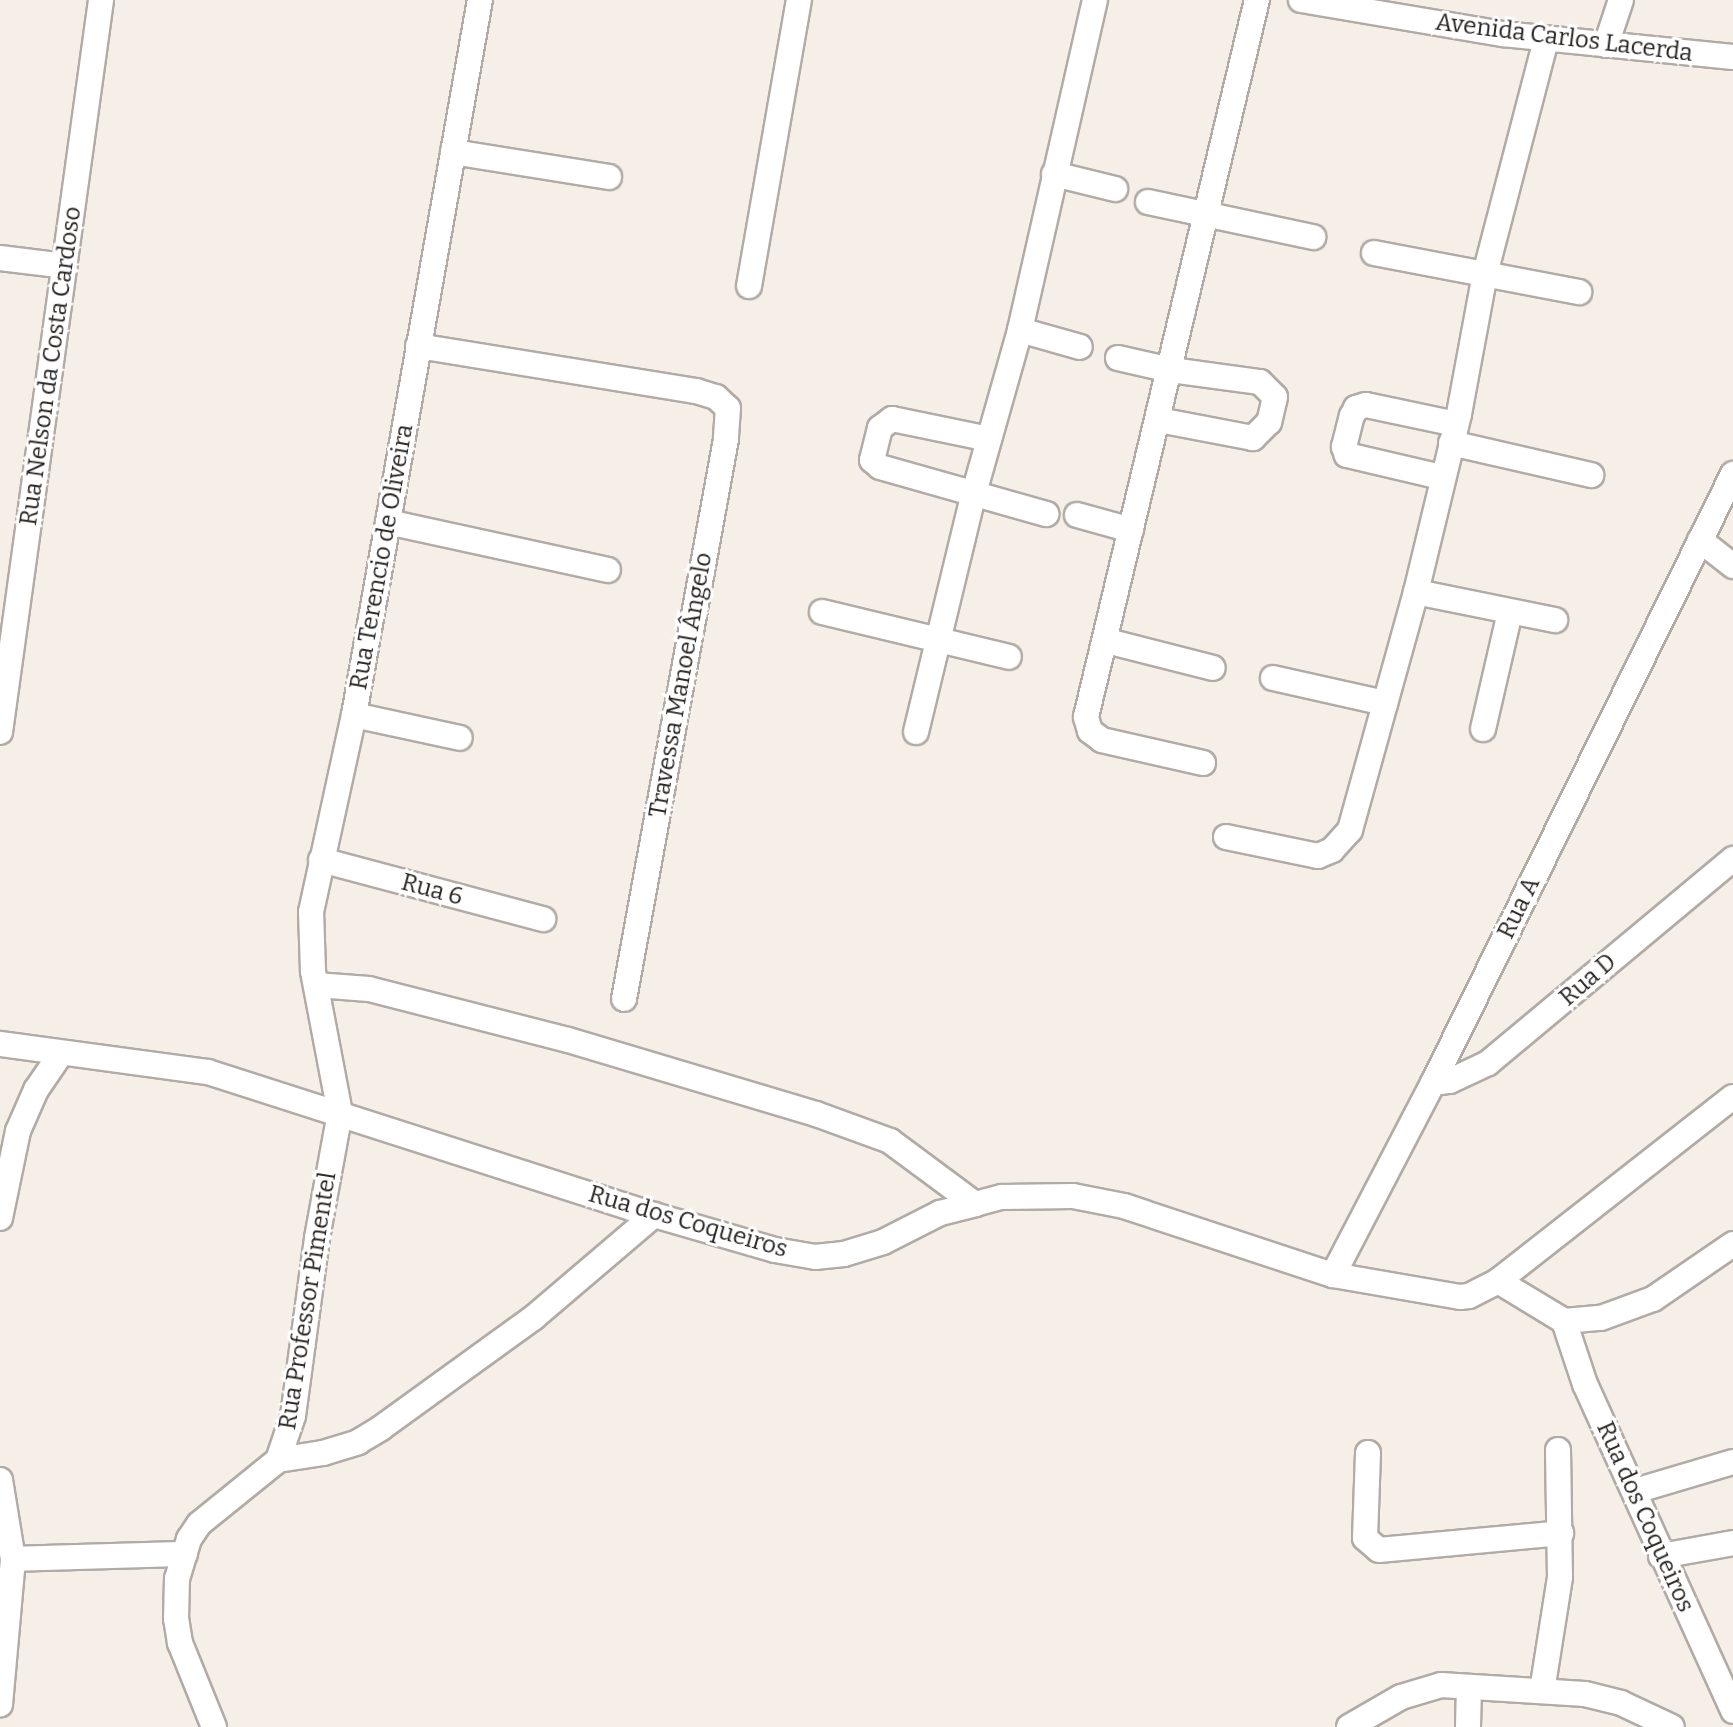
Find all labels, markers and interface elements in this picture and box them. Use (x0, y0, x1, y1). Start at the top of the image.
street label: Avenida Carlos Lacerda (1434, 8, 1694, 68)
street label: Rua Nelson da Costa Cardoso (14, 205, 88, 527)
street label: Rua Terencio de Oliveira (344, 422, 420, 692)
street label: Travessa Manoel Ângelo (643, 550, 719, 820)
street label: Rua 6 (398, 868, 466, 912)
street label: Rua A (1492, 872, 1546, 944)
street label: Rua D (1554, 948, 1622, 1012)
street label: Rua Professor Pimentel (273, 1170, 343, 1432)
street label: Rua dos Coqueiros (585, 1180, 791, 1264)
street label: Rua dos Coqueiros (1590, 1417, 1700, 1617)

